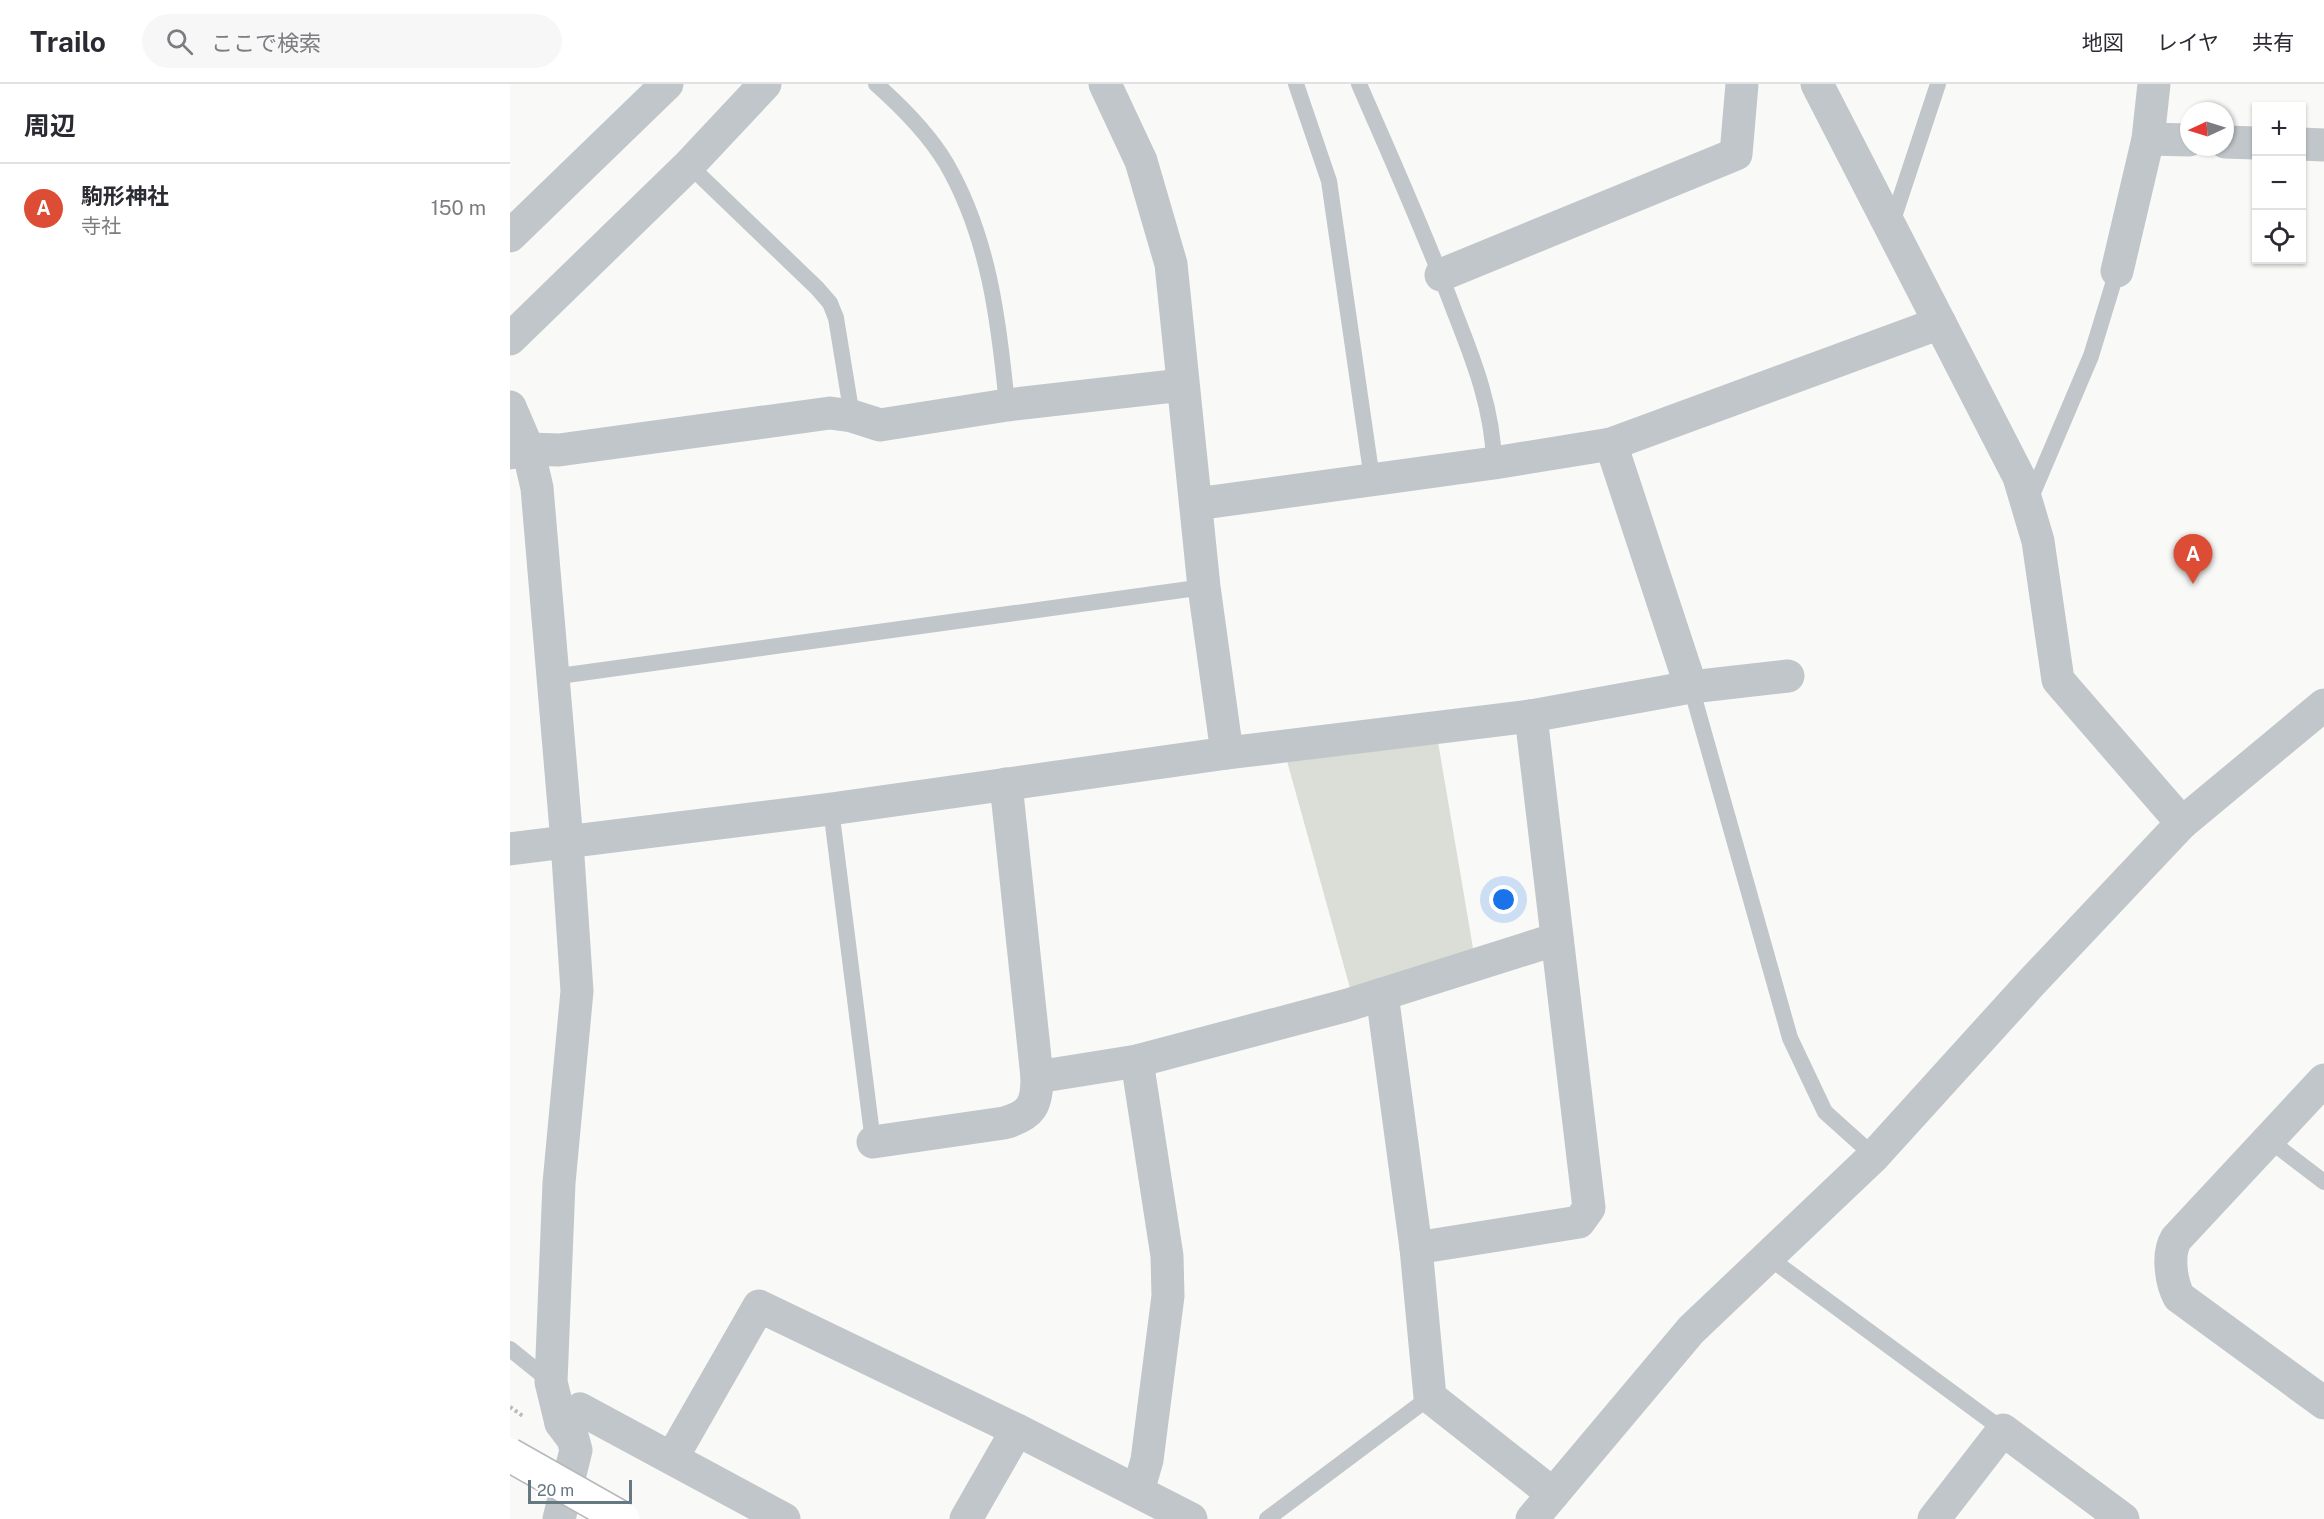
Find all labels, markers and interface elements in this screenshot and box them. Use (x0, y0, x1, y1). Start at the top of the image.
search box (142, 14, 562, 68)
text: Trailo (30, 25, 106, 58)
icon: search (163, 25, 196, 58)
text: ここで検索 (211, 30, 321, 56)
text: 地図 (2082, 30, 2124, 55)
text: レイヤ (2157, 30, 2219, 55)
text: 共有 (2252, 30, 2294, 55)
north arrow (2180, 102, 2234, 156)
map controls (2252, 102, 2306, 264)
button: + (2252, 102, 2306, 156)
text: 周辺 (24, 110, 76, 141)
button: − (2252, 156, 2306, 210)
text: 駒形神社 (81, 183, 169, 209)
text: A (36, 196, 51, 220)
text: 150 m (431, 196, 486, 220)
button: locate (2252, 210, 2306, 264)
text: 寺社 (81, 214, 121, 238)
pin: A (2174, 534, 2212, 584)
your location (1489, 885, 1518, 914)
scale bar (528, 1477, 632, 1504)
text: 20 m (537, 1481, 574, 1500)

